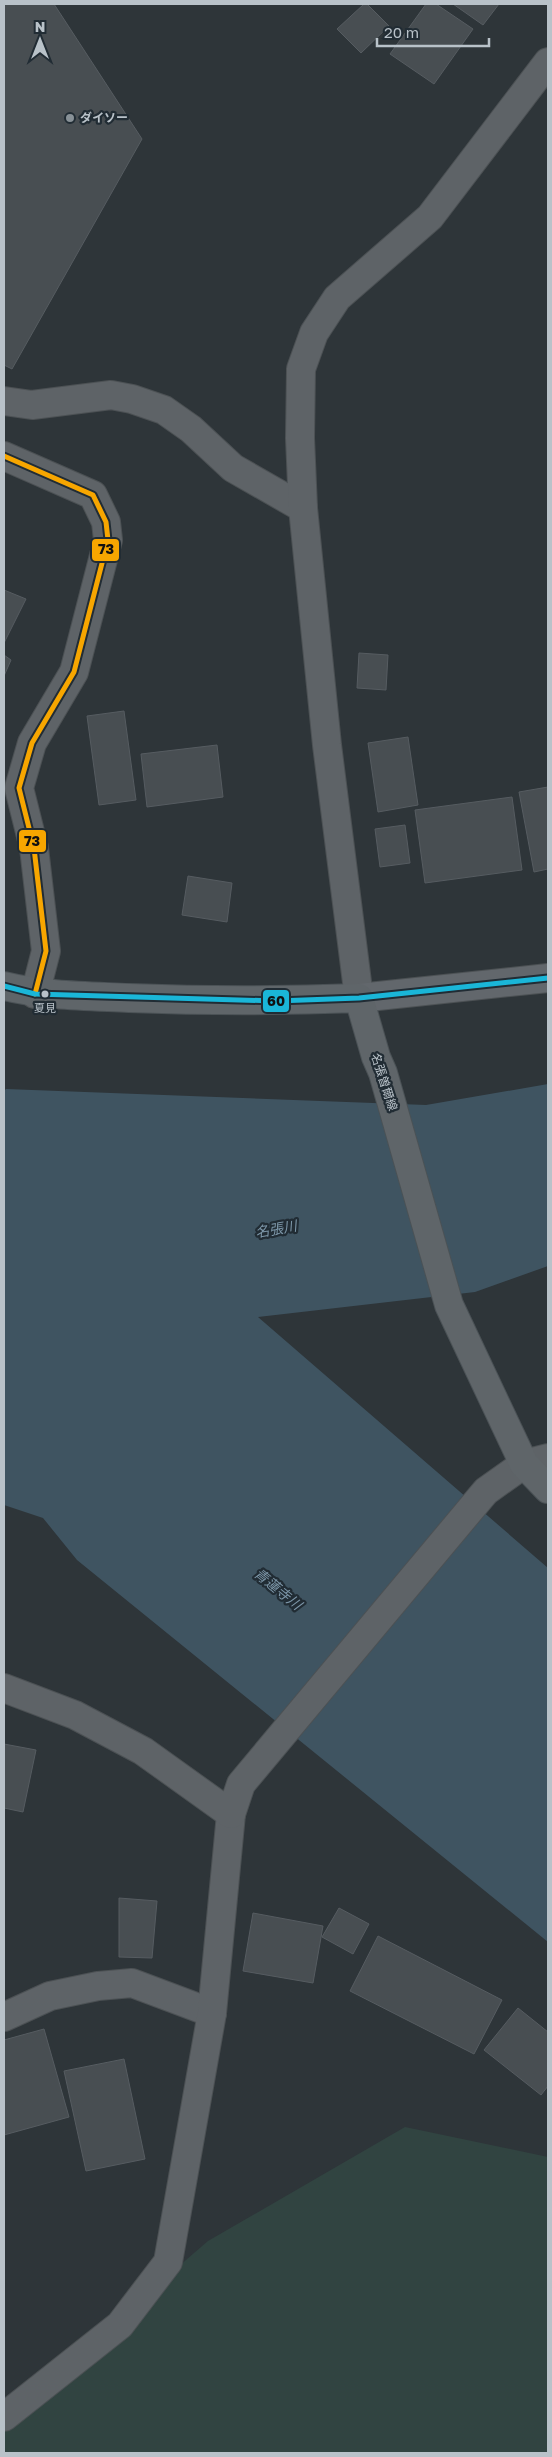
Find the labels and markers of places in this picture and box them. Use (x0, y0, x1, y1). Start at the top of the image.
place label: ダイソー (80, 110, 128, 125)
marker: ダイソー (64, 112, 76, 124)
marker: 夏見 (40, 989, 50, 999)
place label: 夏見 (34, 1001, 56, 1014)

